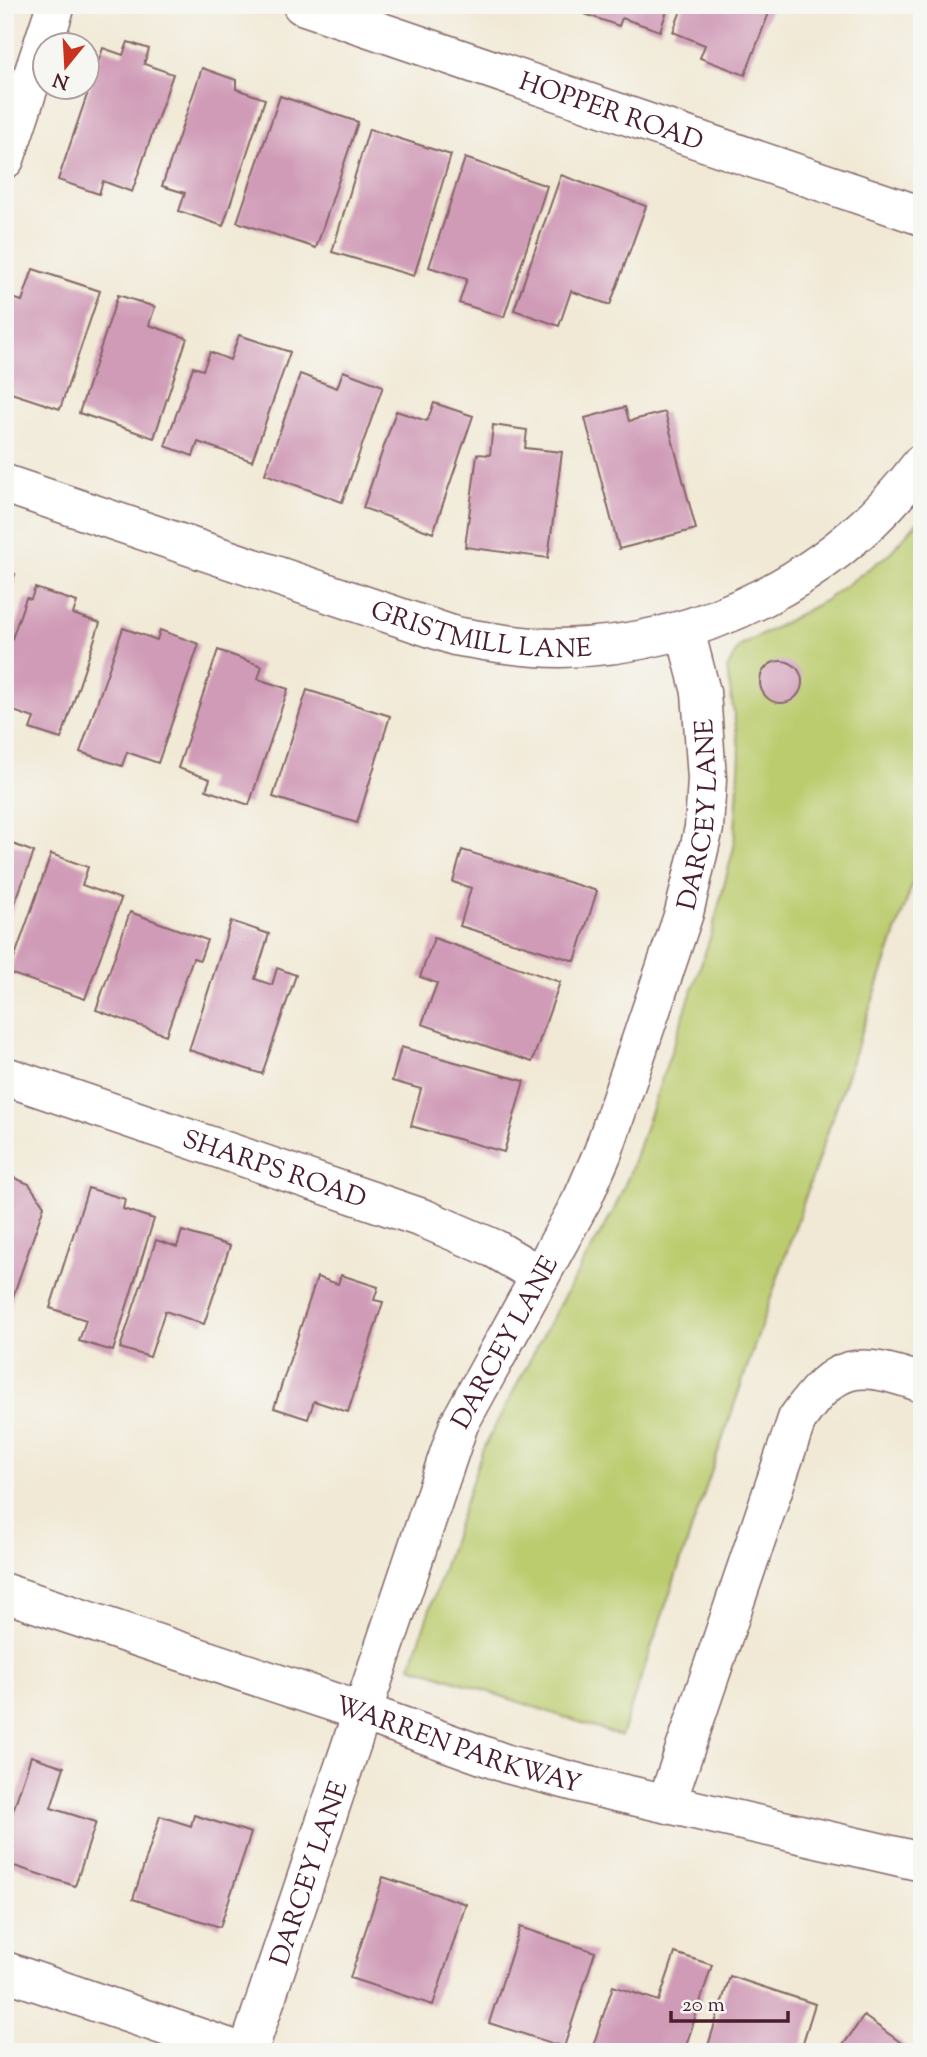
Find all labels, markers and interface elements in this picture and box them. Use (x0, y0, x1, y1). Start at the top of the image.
north arrow (32, 32, 102, 102)
street label: HOPPER ROAD (514, 64, 708, 161)
text: N (50, 65, 73, 95)
street label: GRISTMILL LANE (365, 593, 593, 669)
street label: DARCEY LANE (669, 717, 728, 914)
street label: SHARPS ROAD (177, 1122, 371, 1219)
street label: DARCEY LANE (444, 1250, 569, 1436)
street label: WARREN PARKWAY (330, 1688, 585, 1804)
street label: DARCEY LANE (262, 1776, 359, 1971)
scale bar (671, 1980, 789, 2024)
text: 20 m (682, 1991, 725, 2021)

